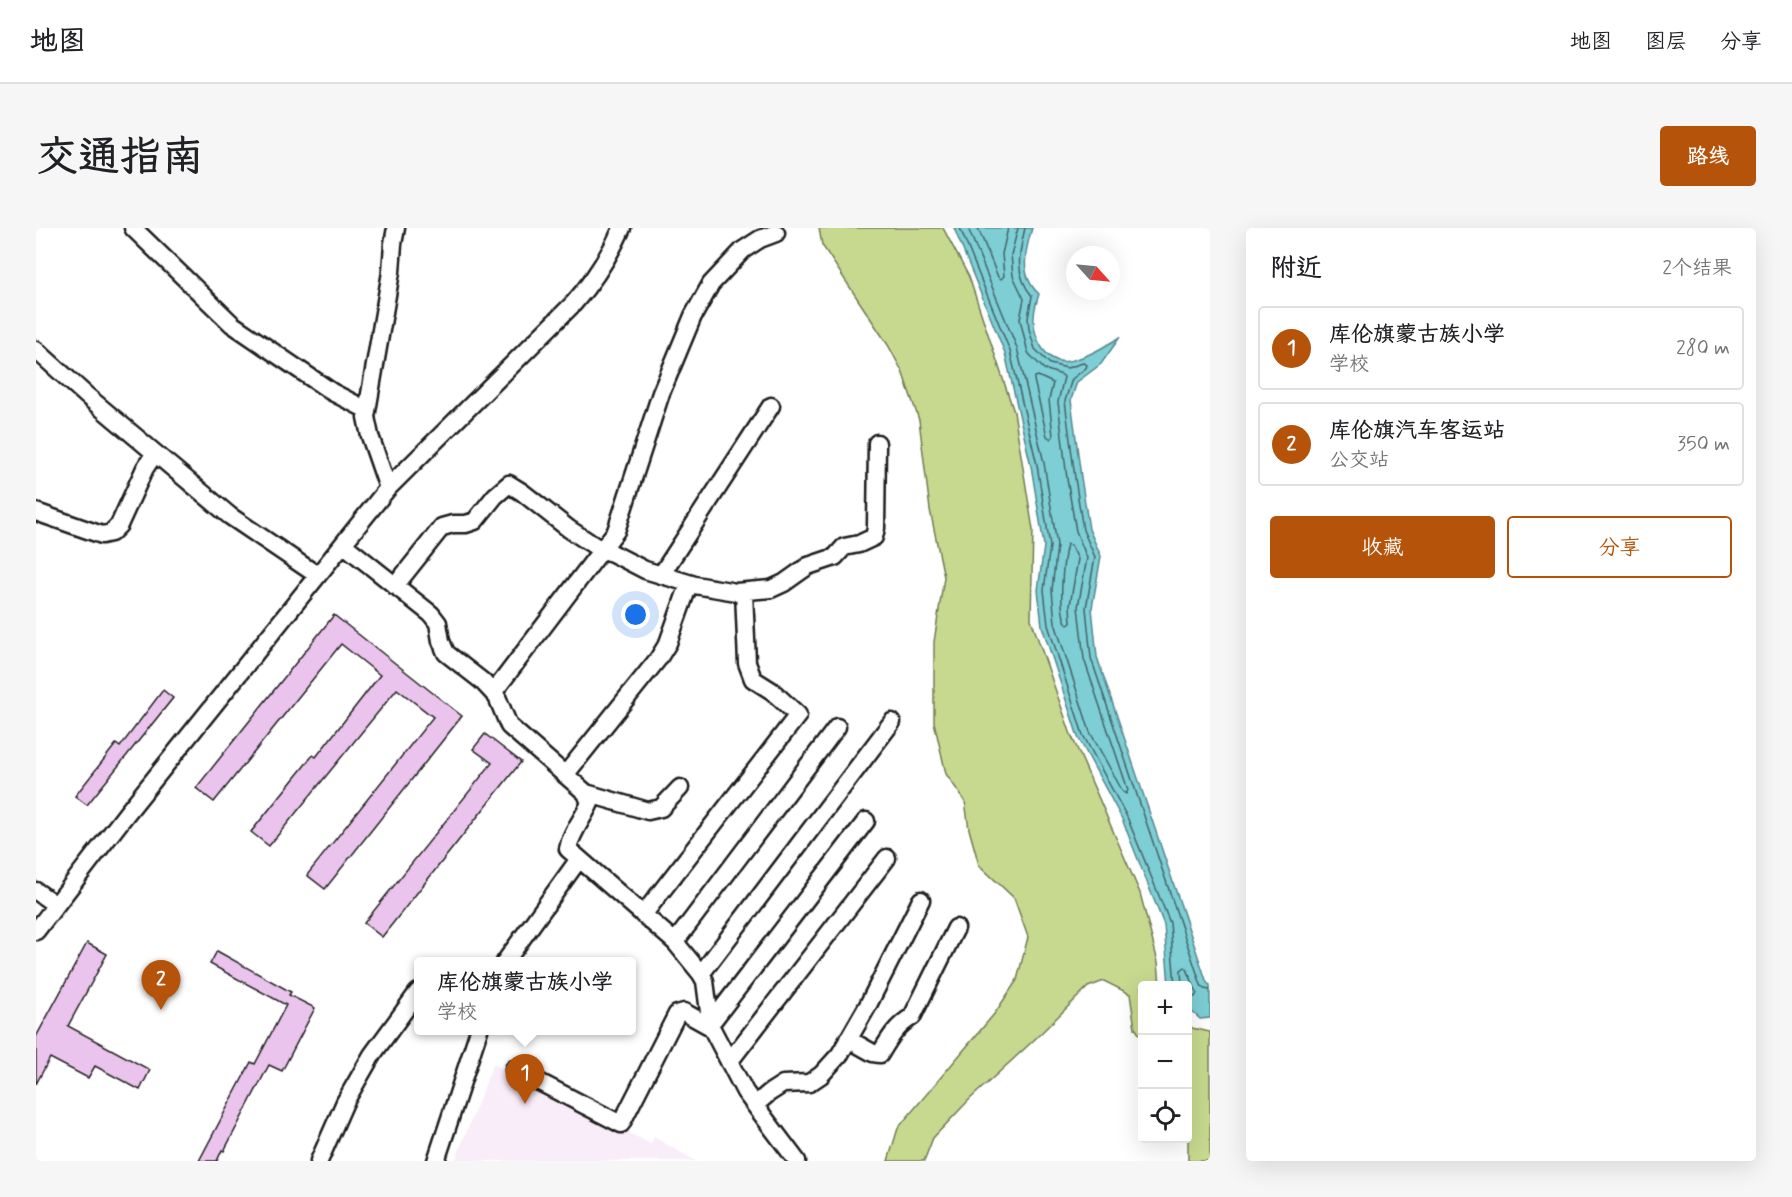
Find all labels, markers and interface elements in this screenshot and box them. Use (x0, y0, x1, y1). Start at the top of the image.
text: 地图 (30, 24, 86, 61)
text: 地图 (1570, 28, 1612, 56)
text: 图层 (1645, 28, 1687, 56)
text: 分享 (1720, 28, 1762, 56)
button: 路线 (1660, 126, 1756, 186)
text: 交通指南 (36, 131, 204, 186)
north arrow (1066, 246, 1120, 300)
text: 附近 (1270, 252, 1322, 286)
text: 2个结果 (1662, 255, 1732, 282)
text: 库伦旗蒙古族小学 (1329, 321, 1505, 349)
text: 1 (1287, 335, 1296, 362)
text: 280 m (1676, 335, 1730, 362)
text: 学校 (1329, 351, 1369, 378)
text: 库伦旗汽车客运站 (1329, 417, 1505, 445)
text: 2 (1287, 431, 1296, 458)
text: 350 m (1677, 431, 1730, 458)
text: 公交站 (1329, 447, 1389, 474)
button: 收藏 (1270, 516, 1495, 578)
button: 分享 (1507, 516, 1732, 578)
your location (621, 600, 650, 629)
popup (414, 957, 636, 1035)
pin: 2 (142, 960, 180, 1010)
text: 库伦旗蒙古族小学 (437, 969, 613, 997)
map controls (1138, 981, 1192, 1143)
button: + (1138, 981, 1192, 1035)
text: 学校 (437, 999, 477, 1026)
button: − (1138, 1035, 1192, 1089)
pin: 1 (506, 1054, 544, 1104)
button: locate (1138, 1089, 1192, 1143)

